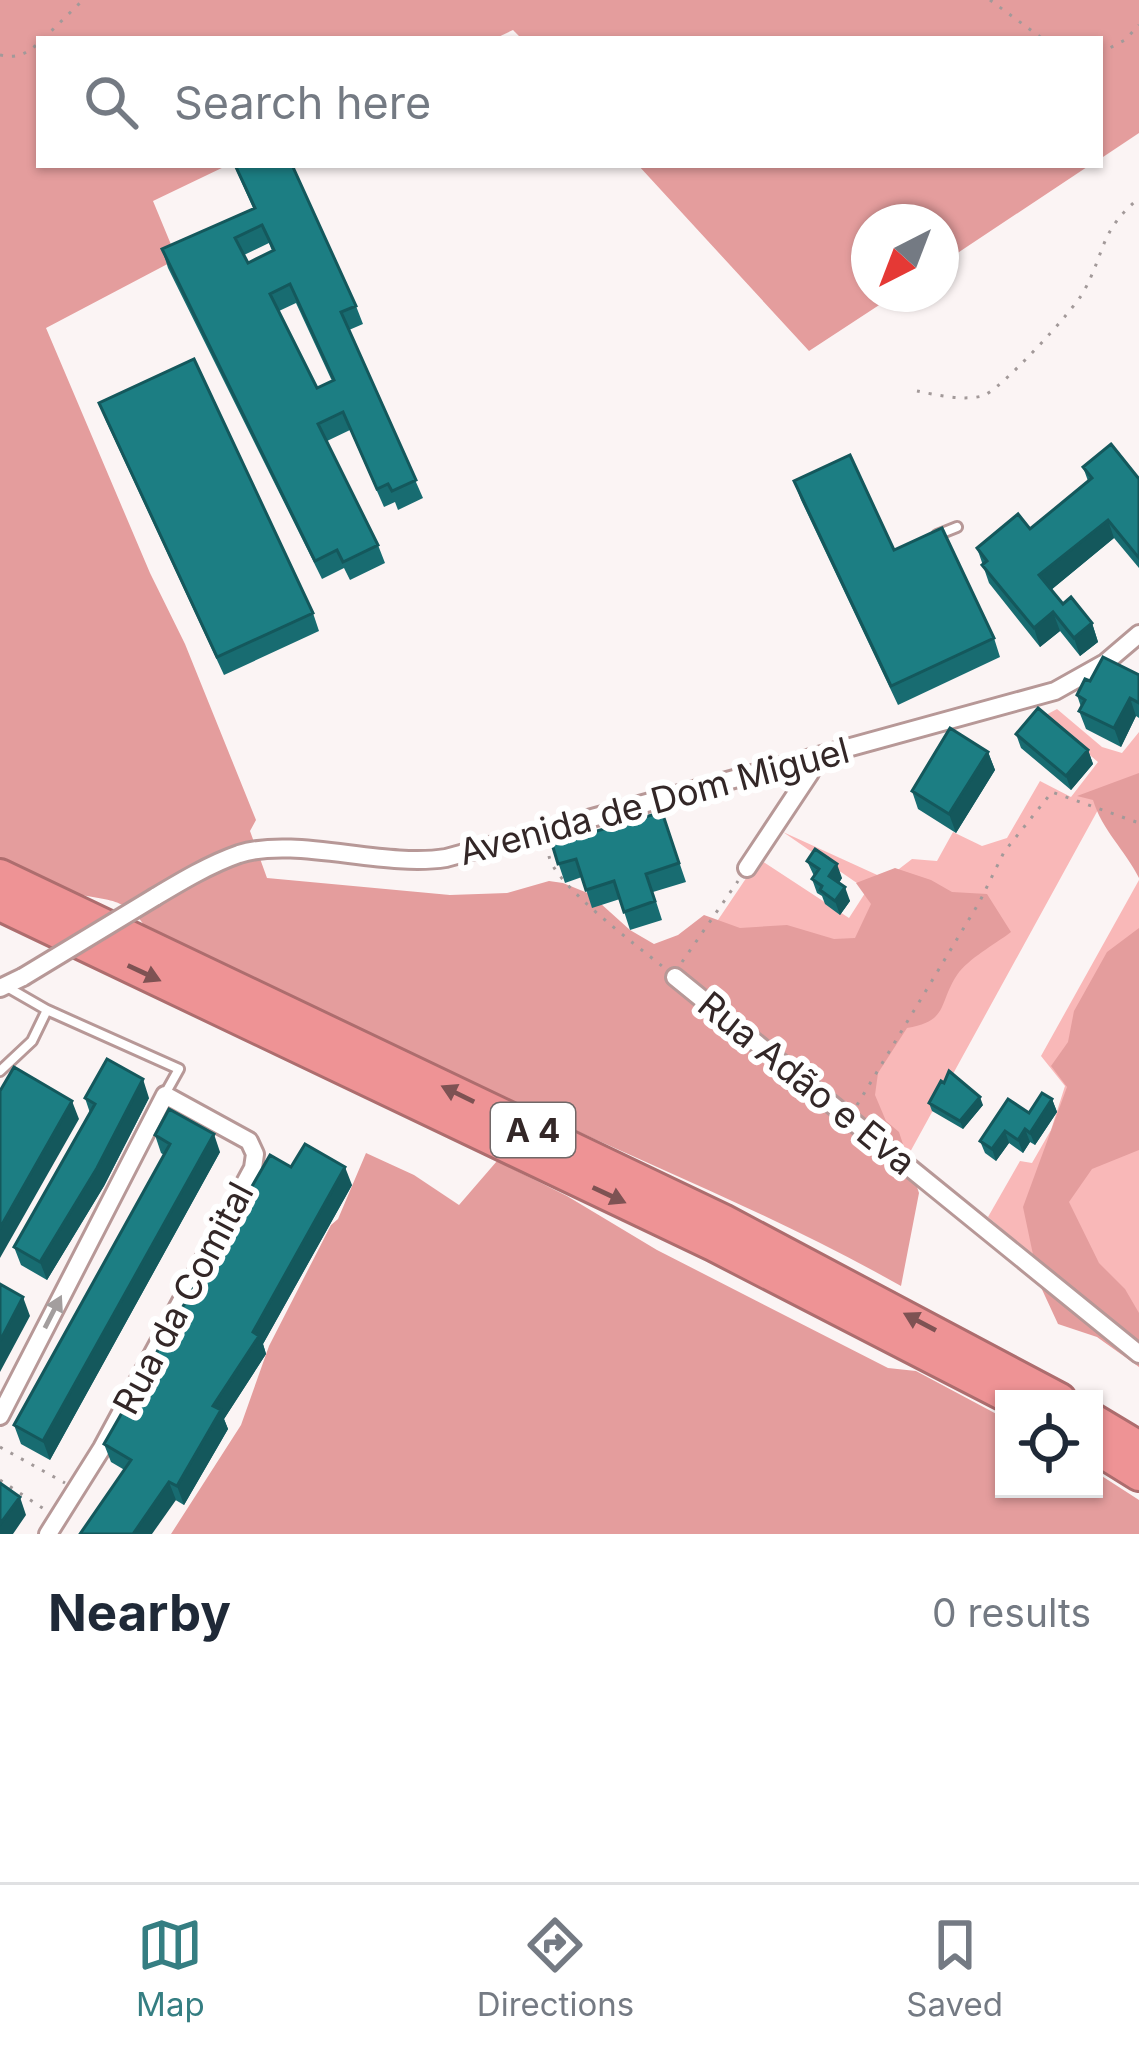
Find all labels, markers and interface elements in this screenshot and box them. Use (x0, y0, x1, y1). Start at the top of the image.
search box (36, 36, 1103, 168)
icon: search (78, 69, 144, 135)
text: Search here (174, 75, 431, 130)
north arrow (851, 204, 959, 312)
street label: Avenida de Dom Miguel (454, 728, 854, 874)
one-way arrow (127, 963, 162, 983)
street label: Rua Adão e Eva (690, 982, 924, 1184)
one-way arrow (440, 1084, 475, 1104)
road number: A 4 (491, 1103, 575, 1157)
street label: Rua da Comital (103, 1175, 263, 1421)
one-way arrow (592, 1185, 627, 1205)
one-way arrow (43, 1295, 63, 1330)
one-way arrow (903, 1313, 938, 1333)
map controls (995, 1390, 1103, 1498)
button: locate (995, 1390, 1103, 1498)
text: Nearby (48, 1582, 231, 1643)
text: 0 results (932, 1589, 1091, 1636)
tab: Map (136, 1912, 205, 2024)
tab: Directions (477, 1912, 634, 2024)
tab: Saved (906, 1912, 1003, 2024)

